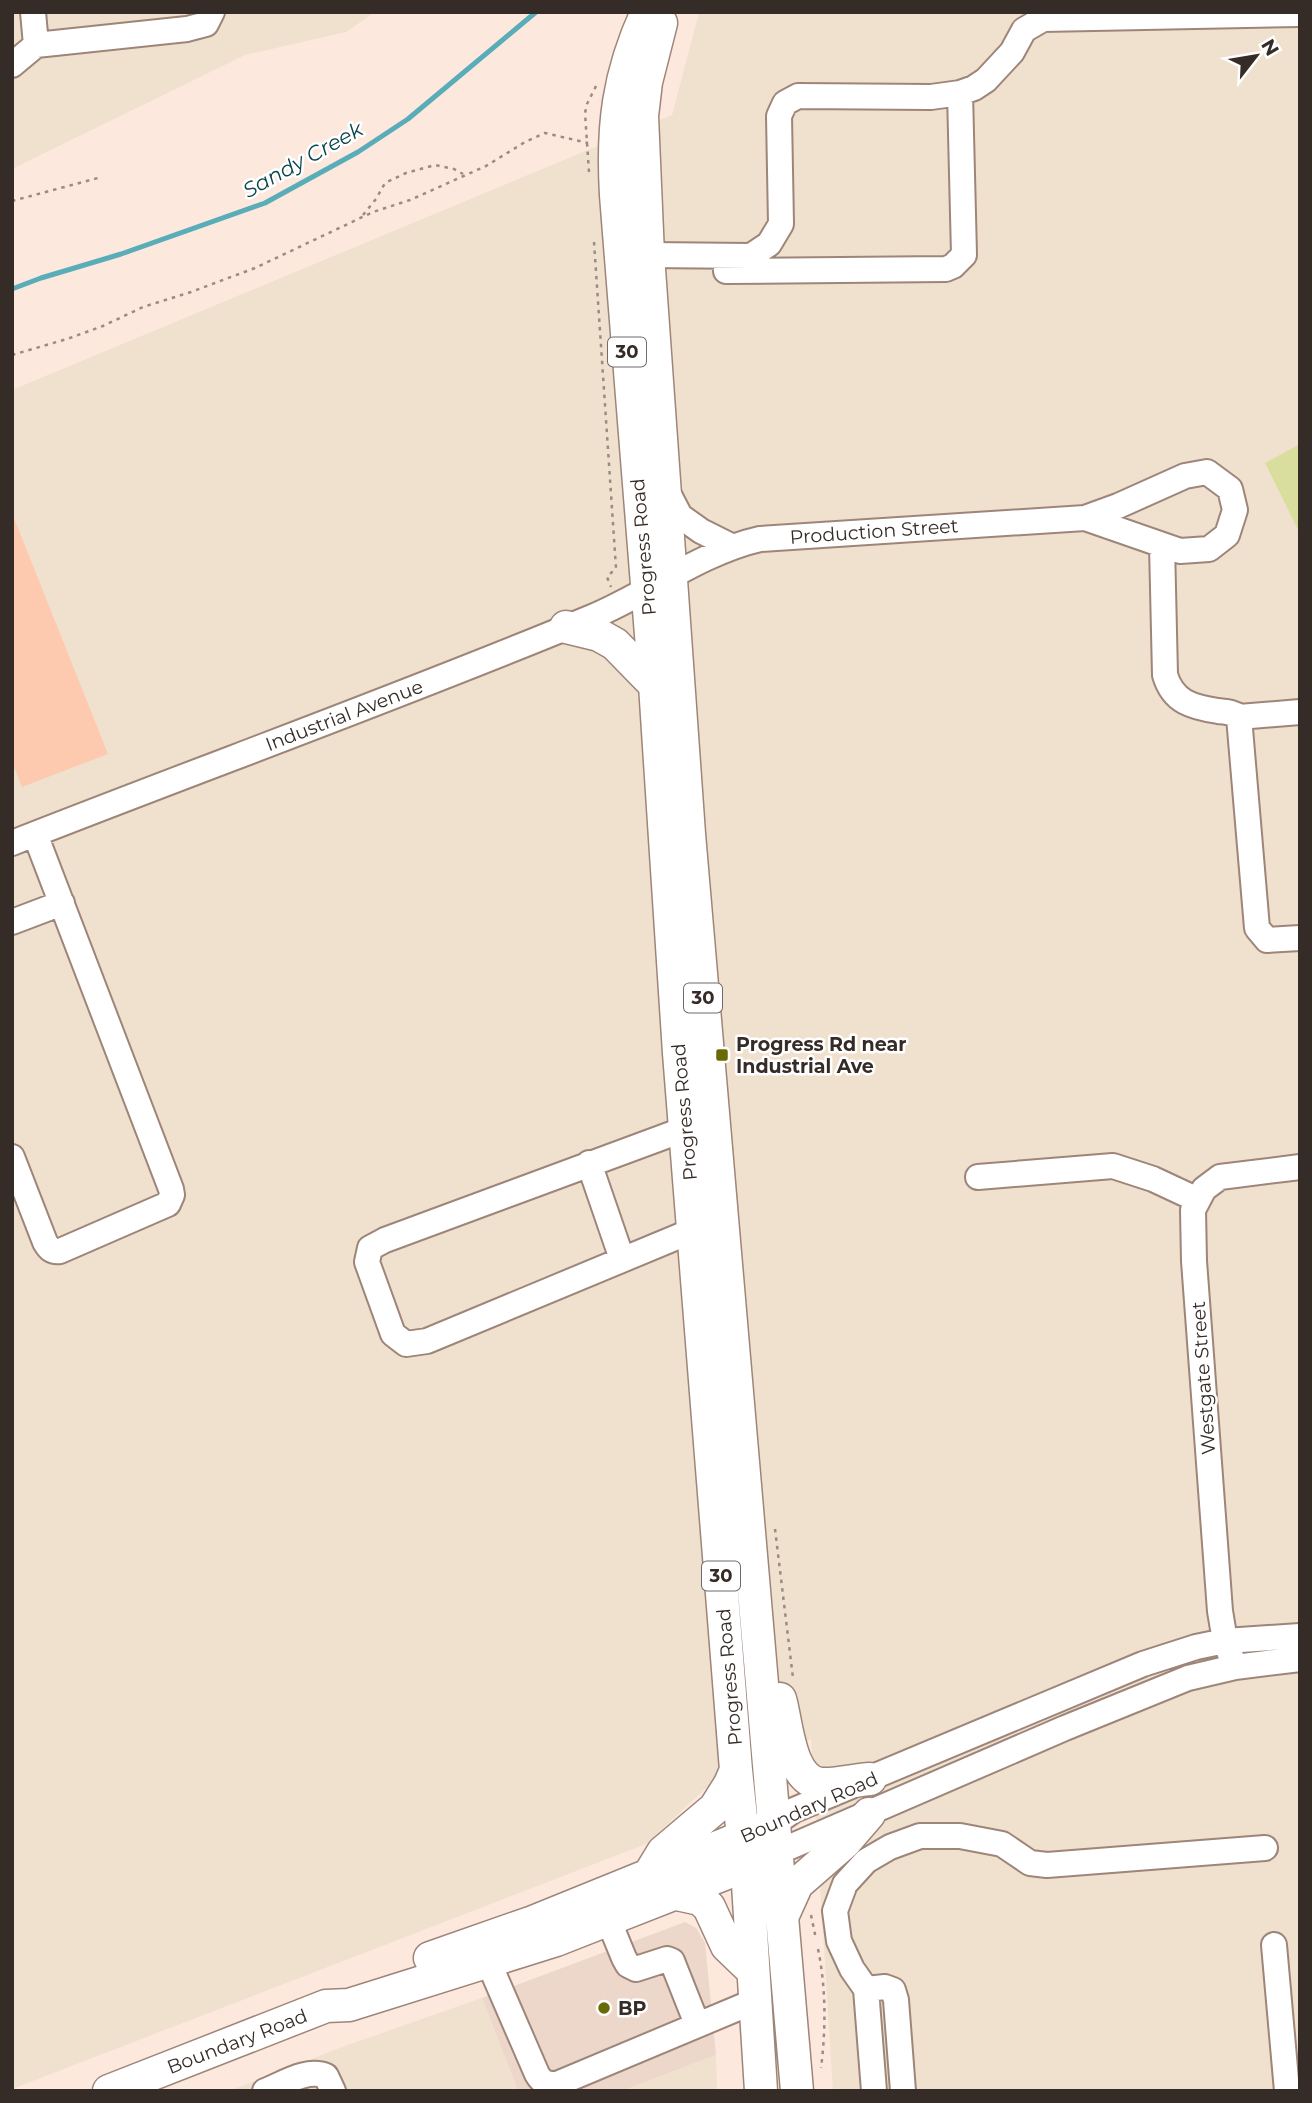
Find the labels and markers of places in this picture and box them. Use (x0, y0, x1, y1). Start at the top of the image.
place label: Progress Rd near Industrial Ave (736, 1033, 906, 1078)
marker: Progress Rd near Industrial Ave (714, 1047, 730, 1063)
place label: BP (618, 1997, 647, 2020)
marker: BP (596, 2000, 612, 2016)

